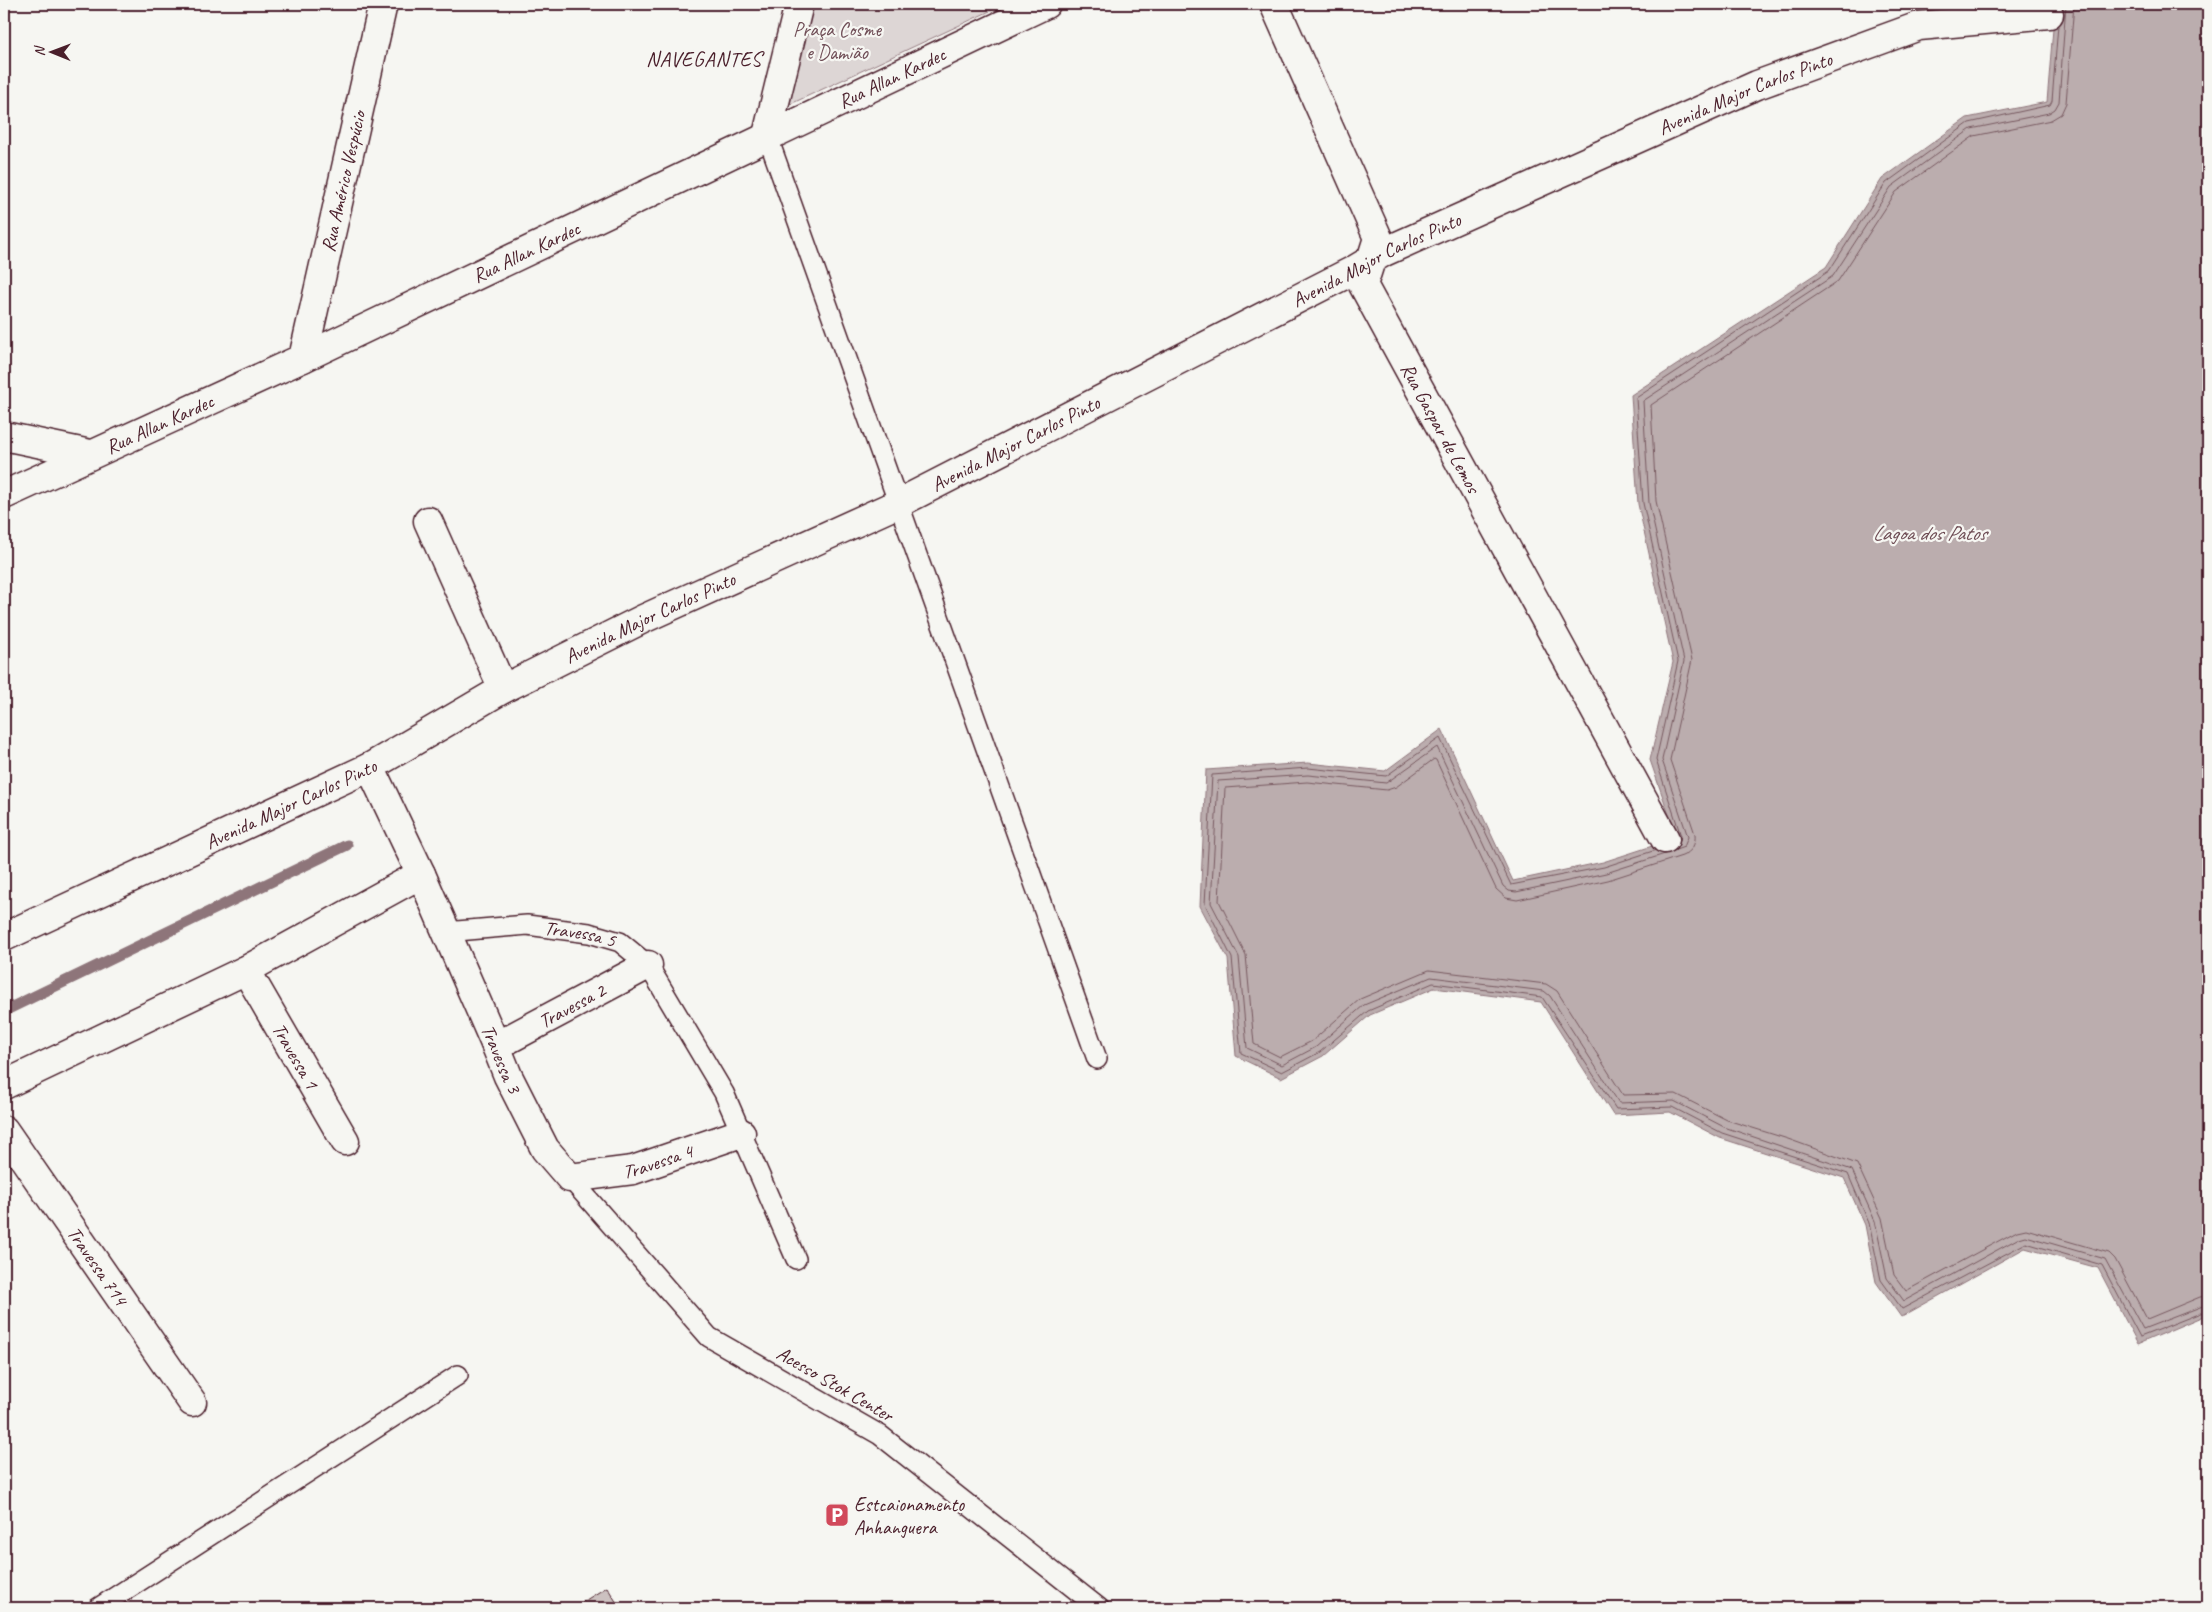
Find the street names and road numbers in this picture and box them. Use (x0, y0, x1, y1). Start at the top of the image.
street label: Rua Allan Kardec (834, 41, 950, 114)
street label: Avenida Major Carlos Pinto (1654, 46, 1836, 140)
street label: Rua Américo Vespúcio (315, 107, 371, 254)
street label: Avenida Major Carlos Pinto (1287, 206, 1465, 312)
street label: Rua Allan Kardec (468, 215, 584, 288)
street label: Rua Gaspar de Lemos (1395, 358, 1487, 499)
street label: Rua Allan Kardec (101, 388, 218, 459)
street label: Avenida Major Carlos Pinto (927, 389, 1105, 497)
street label: Avenida Major Carlos Pinto (560, 566, 740, 669)
street label: Avenida Major Carlos Pinto (201, 753, 382, 854)
street label: Travessa 5 (543, 915, 620, 953)
street label: Travessa 2 (534, 977, 611, 1034)
street label: Travessa 1 (267, 1018, 325, 1094)
street label: Travessa 3 (476, 1021, 528, 1099)
street label: Travessa 4 (621, 1137, 698, 1184)
street label: Travessa 714 (62, 1222, 135, 1312)
street label: Acesso Stok Center (772, 1341, 899, 1428)

